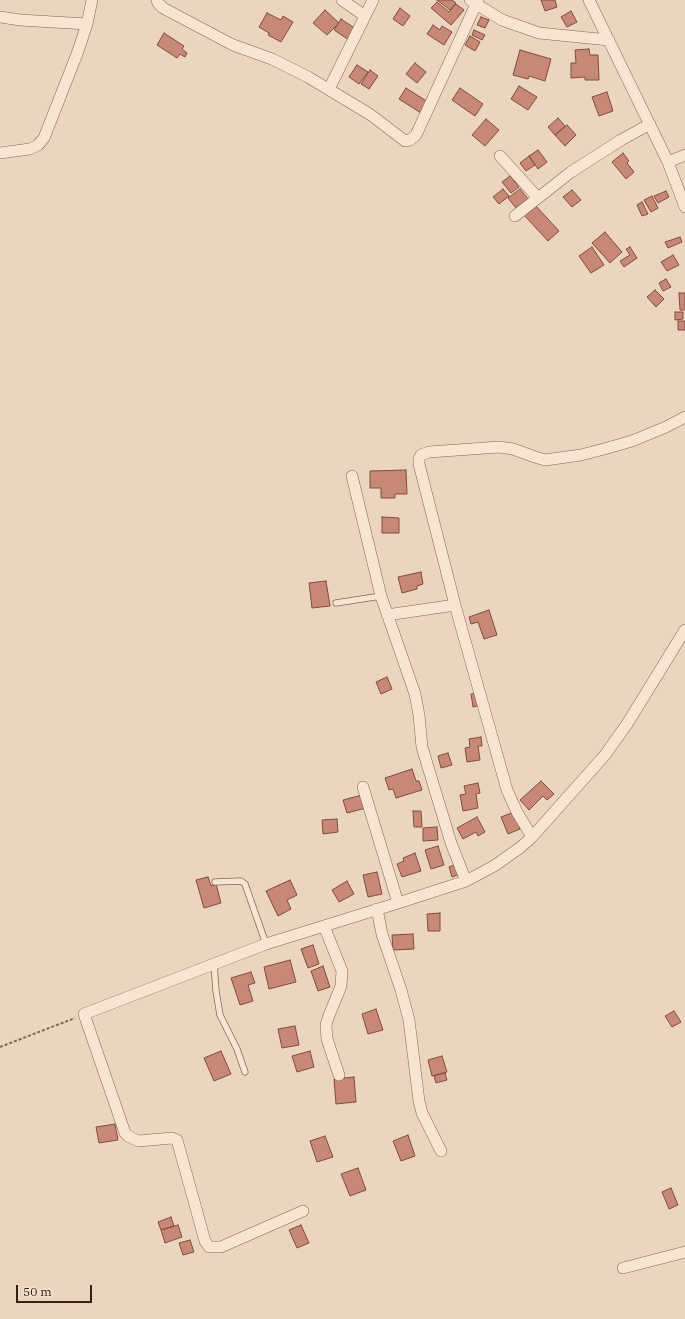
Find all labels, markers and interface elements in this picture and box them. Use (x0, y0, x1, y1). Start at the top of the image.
scale bar (18, 1277, 94, 1303)
text: 50 m (23, 1284, 52, 1299)

